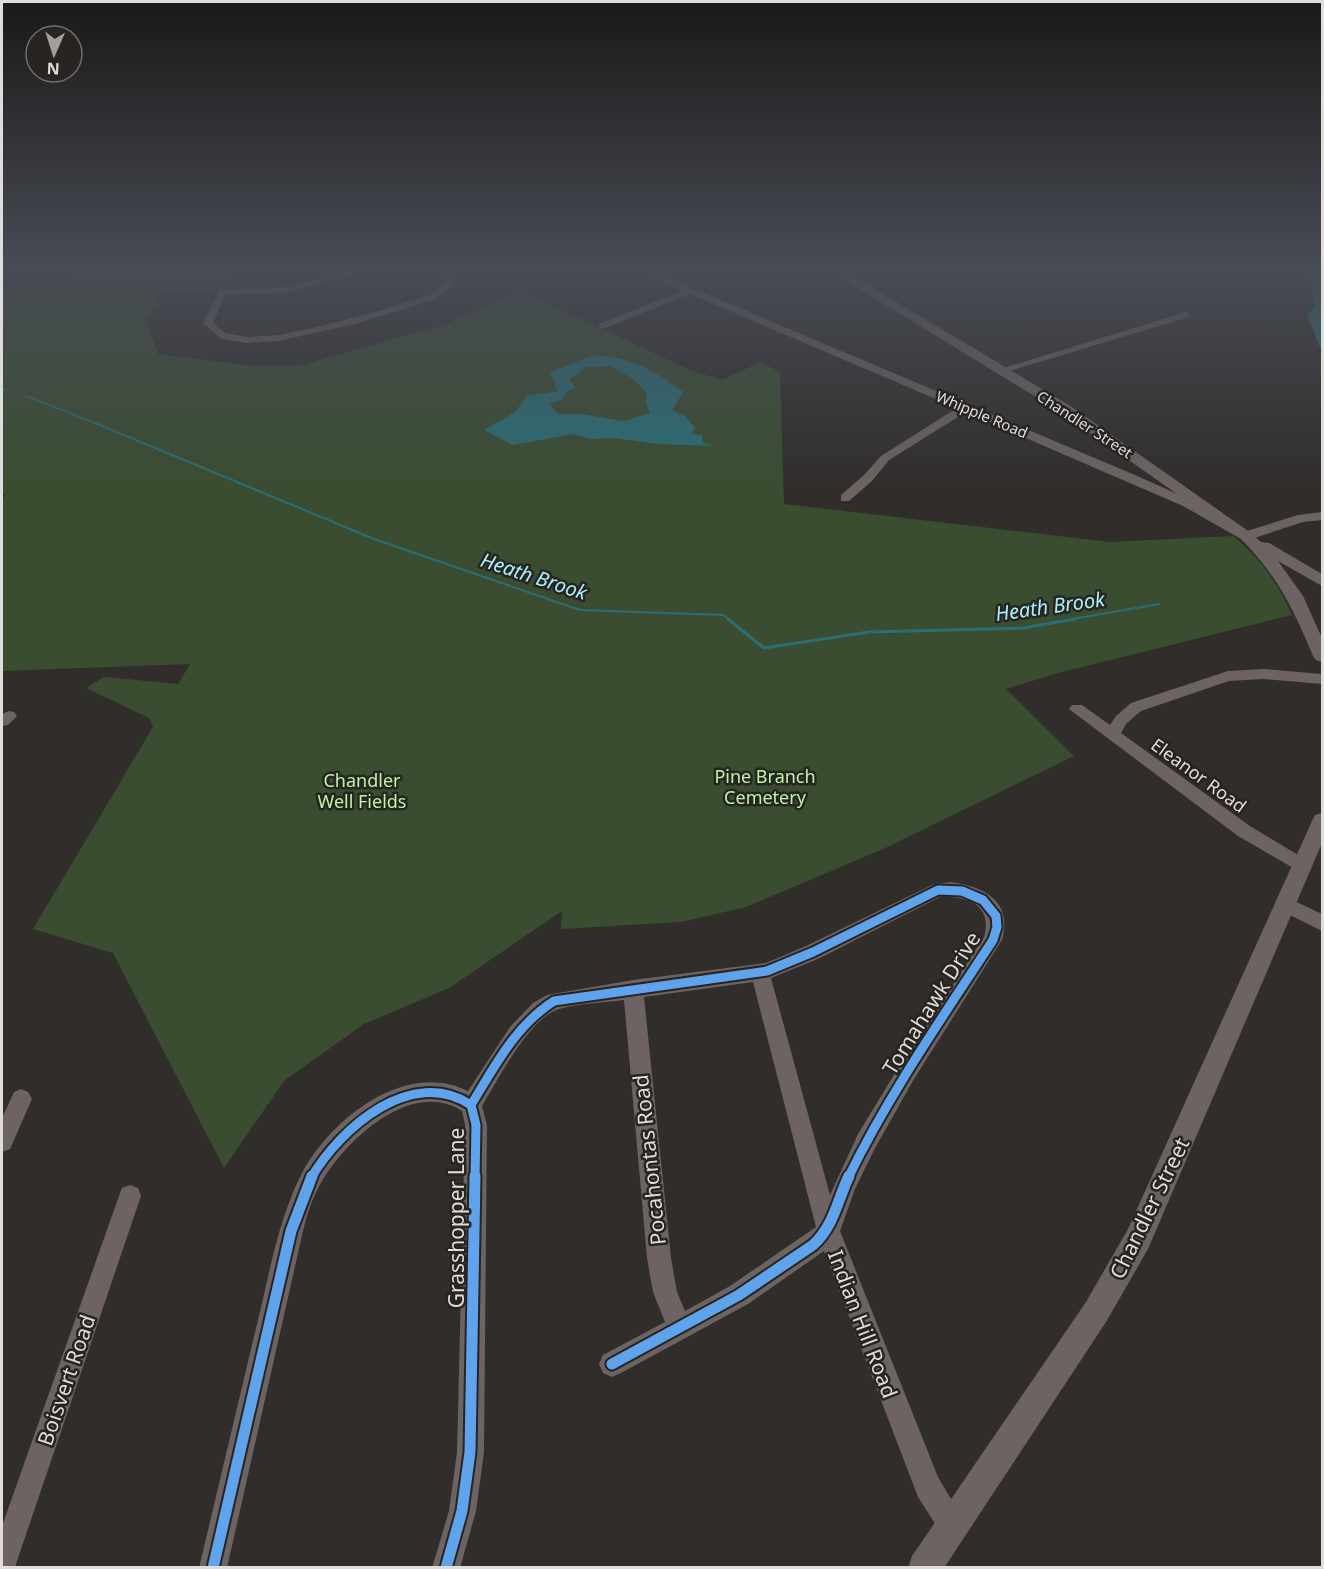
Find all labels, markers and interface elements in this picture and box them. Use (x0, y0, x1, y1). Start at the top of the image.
north arrow (24, 24, 84, 84)
text: N (46, 58, 60, 80)
street label: Whipple Road (933, 386, 1031, 442)
street label: Chandler Street (1033, 386, 1137, 463)
water label: Heath Brook (477, 546, 592, 606)
water label: Heath Brook (993, 585, 1108, 627)
street label: Eleanor Road (1147, 732, 1251, 818)
park label: Pine Branch Cemetery (714, 764, 816, 809)
park label: Chandler Well Fields (318, 768, 406, 813)
street label: Tomahawk Drive (876, 926, 986, 1080)
street label: Pocahontas Road (626, 1073, 672, 1247)
street label: Grasshopper Lane (442, 1128, 470, 1308)
street label: Chandler Street (1103, 1132, 1196, 1283)
street label: Indian Hill Road (822, 1246, 904, 1402)
street label: Boisvert Road (31, 1311, 101, 1449)

